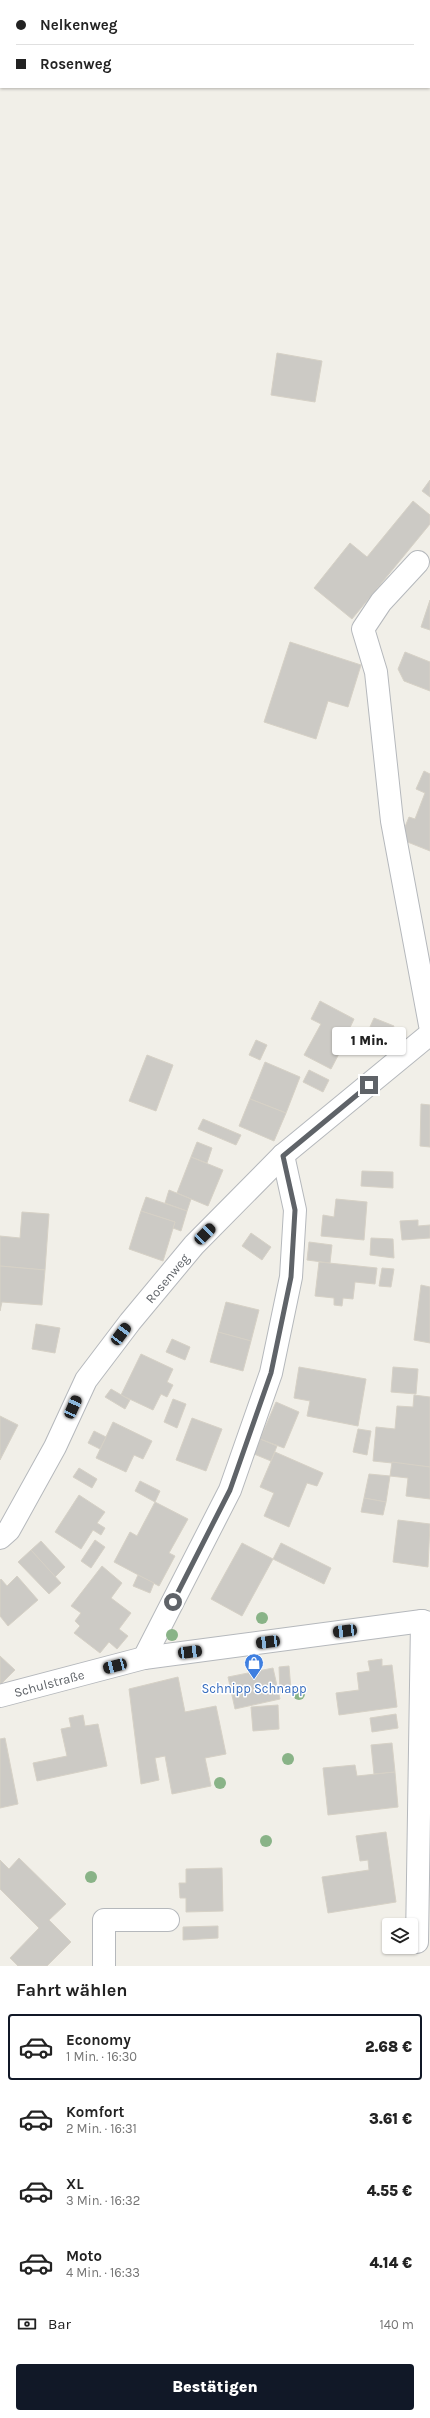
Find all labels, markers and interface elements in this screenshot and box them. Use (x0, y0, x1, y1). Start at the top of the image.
text: Nelkenweg (40, 16, 118, 34)
text: Rosenweg (40, 55, 111, 73)
callout: 1 Min. (332, 1027, 406, 1055)
text: 1 Min. (351, 1033, 387, 1048)
route end (360, 1076, 378, 1094)
car (192, 1221, 218, 1247)
street label: Rosenweg (142, 1250, 193, 1306)
car (109, 1321, 133, 1347)
car (63, 1394, 83, 1420)
route start (164, 1593, 182, 1611)
car (332, 1624, 358, 1638)
car (255, 1635, 281, 1649)
car (177, 1645, 203, 1659)
shop icon: Schnipp Schnapp (243, 1652, 265, 1680)
car (102, 1657, 128, 1675)
street label: Schulstraße (12, 1667, 86, 1700)
place label: Schnipp Schnapp (201, 1681, 307, 1696)
map controls (382, 1918, 418, 1954)
button: layers (382, 1918, 418, 1954)
text: Fahrt wählen (16, 1979, 128, 2001)
icon: car (18, 2029, 54, 2065)
text: Economy (66, 2031, 131, 2049)
text: 2.68 € (365, 2038, 412, 2056)
text: 1 Min. · 16:30 (66, 2049, 137, 2064)
icon: car (18, 2101, 54, 2137)
text: Komfort (66, 2103, 124, 2121)
text: 3.61 € (369, 2110, 412, 2128)
text: 2 Min. · 16:31 (66, 2121, 137, 2136)
icon: car (18, 2173, 54, 2209)
text: XL (66, 2175, 84, 2193)
text: 4.55 € (367, 2182, 412, 2200)
text: 3 Min. · 16:32 (66, 2193, 140, 2208)
icon: car (18, 2245, 54, 2281)
text: Moto (66, 2247, 102, 2265)
text: 4.14 € (370, 2254, 412, 2272)
text: 4 Min. · 16:33 (66, 2265, 140, 2280)
icon: cash (16, 2313, 38, 2335)
text: Bar (48, 2315, 71, 2333)
text: 140 m (379, 2317, 414, 2332)
button: Bestätigen (16, 2364, 414, 2410)

